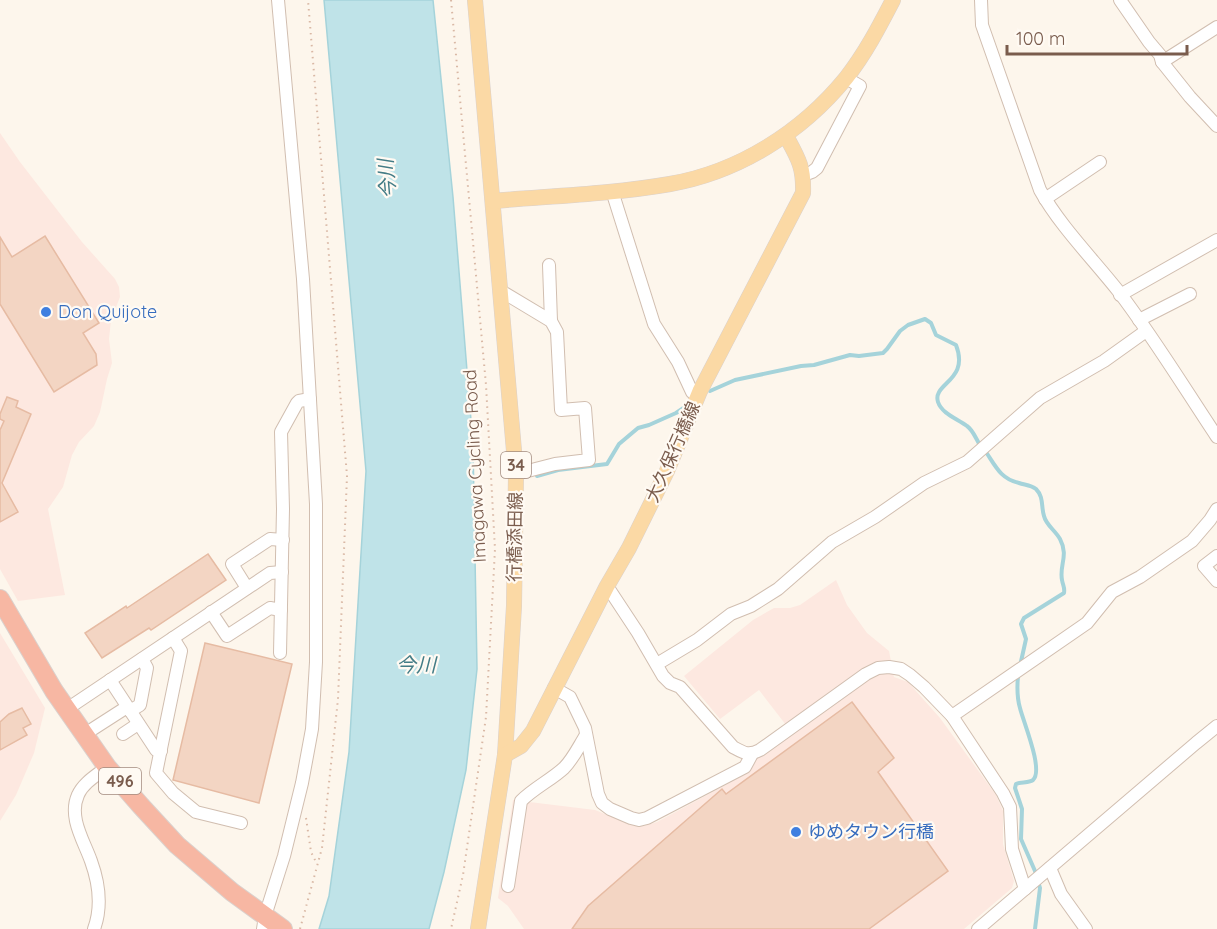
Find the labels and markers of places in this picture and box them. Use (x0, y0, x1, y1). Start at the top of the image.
place label: Don Quijote (58, 300, 157, 323)
marker: Don Quijote (39, 305, 53, 319)
place label: ゆめタウン行橋 (808, 820, 934, 843)
marker: ゆめタウン行橋 (789, 825, 803, 839)

